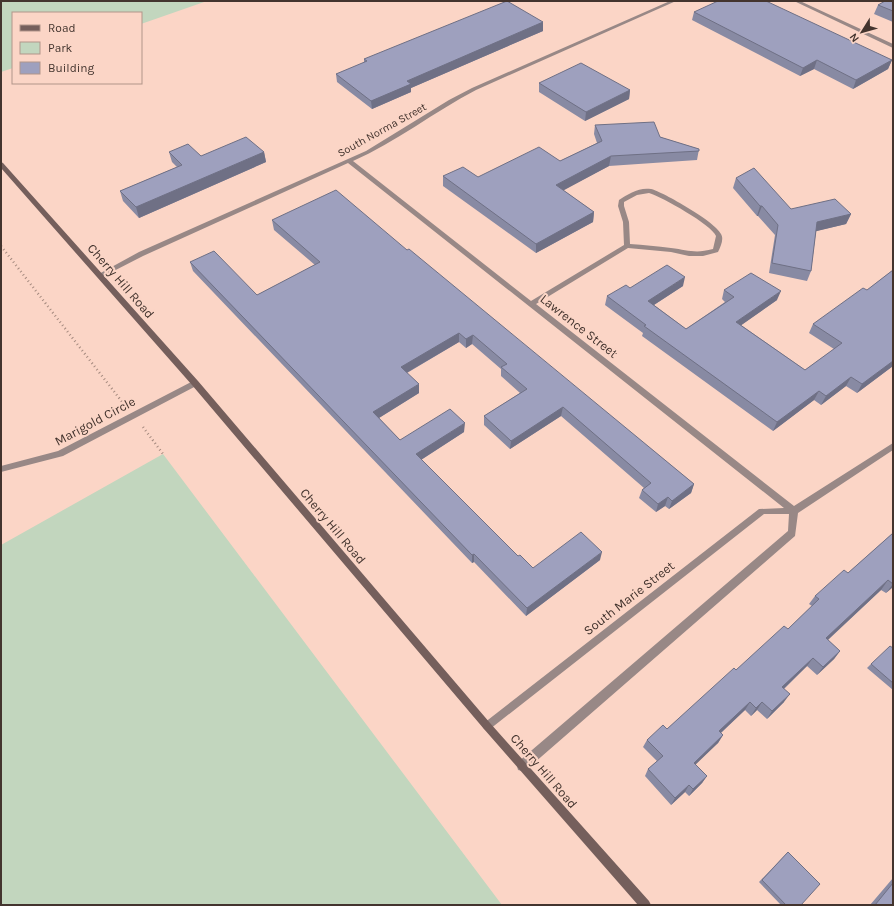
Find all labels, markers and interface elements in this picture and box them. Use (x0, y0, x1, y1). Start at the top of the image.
legend (12, 12, 142, 84)
north arrow (842, 12, 882, 52)
text: Road (48, 21, 76, 35)
text: N (847, 31, 862, 45)
text: Park (48, 41, 73, 55)
text: Building (48, 61, 95, 75)
street label: South Norma Street (335, 100, 429, 160)
street label: Cherry Hill Road (85, 241, 157, 321)
street label: Lawrence Street (537, 291, 621, 361)
street label: Marigold Circle (52, 393, 138, 449)
street label: Cherry Hill Road (297, 485, 369, 567)
street label: South Marie Street (581, 558, 677, 638)
street label: Cherry Hill Road (508, 731, 580, 811)

